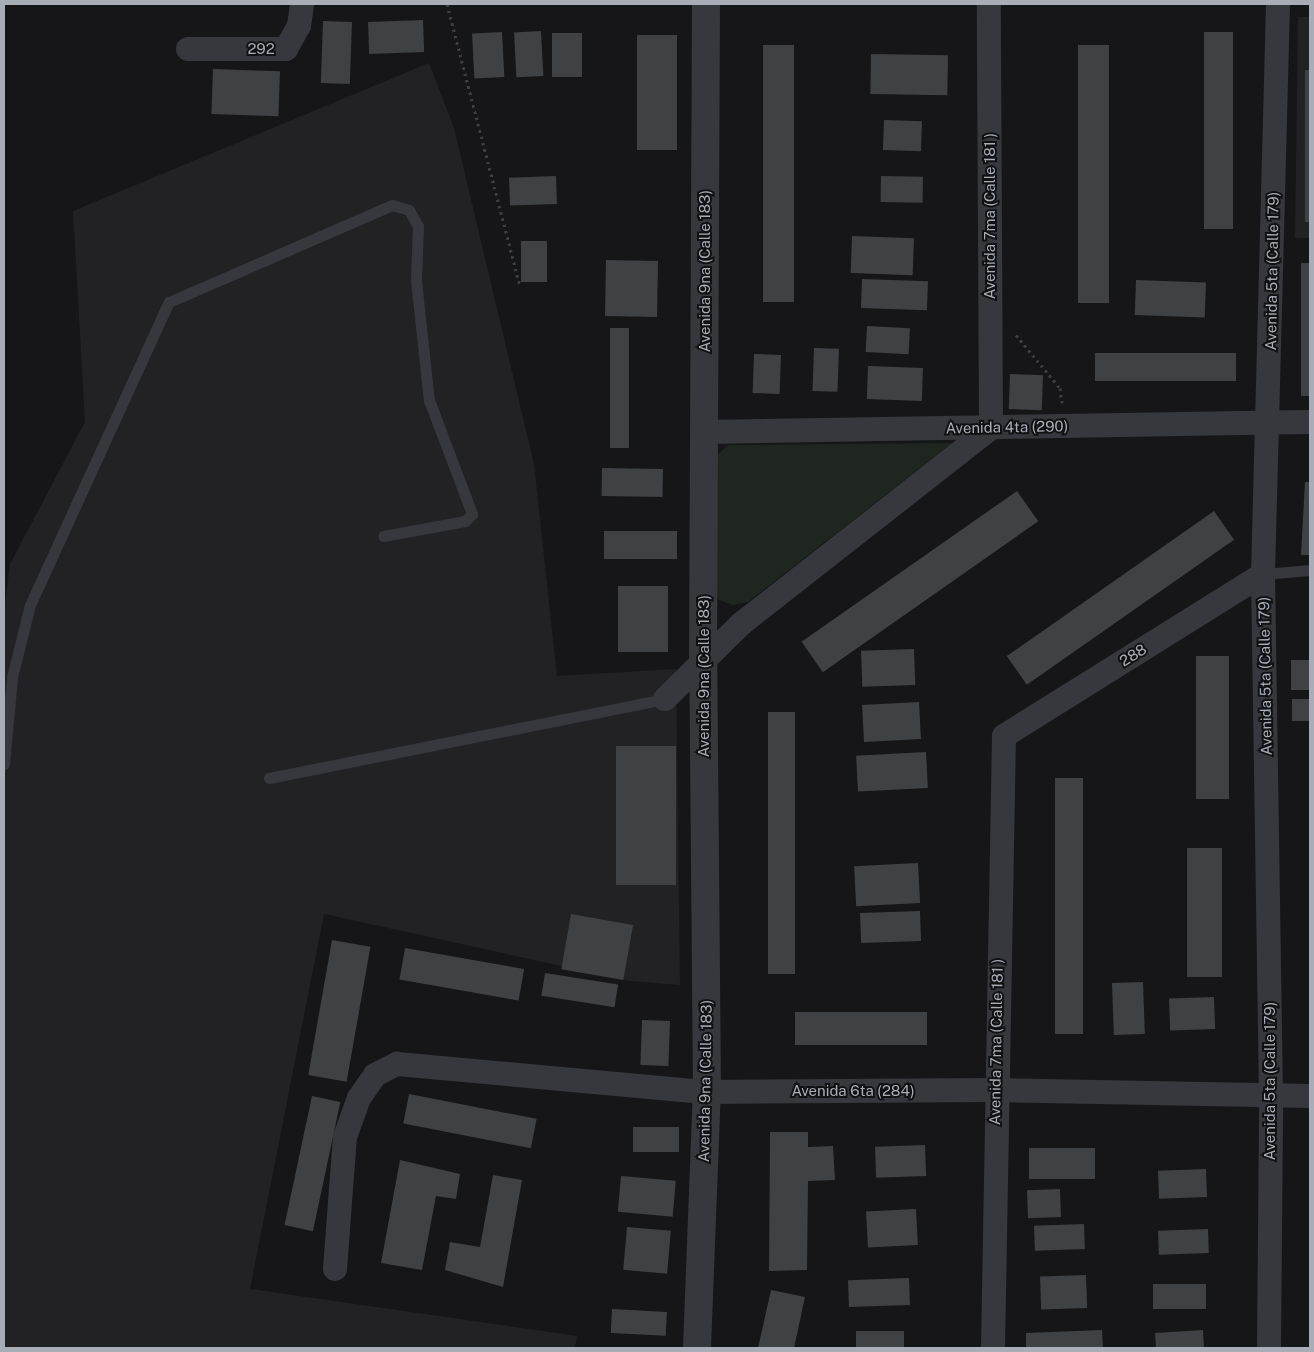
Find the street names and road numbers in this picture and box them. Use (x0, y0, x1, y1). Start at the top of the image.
street label: 292 (247, 40, 275, 58)
street label: Avenida 7ma (Calle 181 ) (981, 133, 999, 299)
street label: Avenida 9na (Calle 183) (696, 190, 714, 352)
street label: Avenida 5ta (Calle 179) (1262, 191, 1282, 351)
street label: Avenida 4ta (290) (946, 417, 1068, 437)
street label: Avenida 9na (Calle 183) (695, 595, 713, 757)
street label: Avenida 5ta (Calle 179) (1255, 596, 1275, 756)
street label: 288 (1116, 640, 1150, 670)
street label: Avenida 7ma (Calle 181 ) (986, 959, 1006, 1125)
street label: Avenida 9na (Calle 183) (695, 1000, 715, 1162)
street label: Avenida 5ta (Calle 179) (1261, 1002, 1279, 1160)
street label: Avenida 6ta (284) (791, 1082, 915, 1100)

